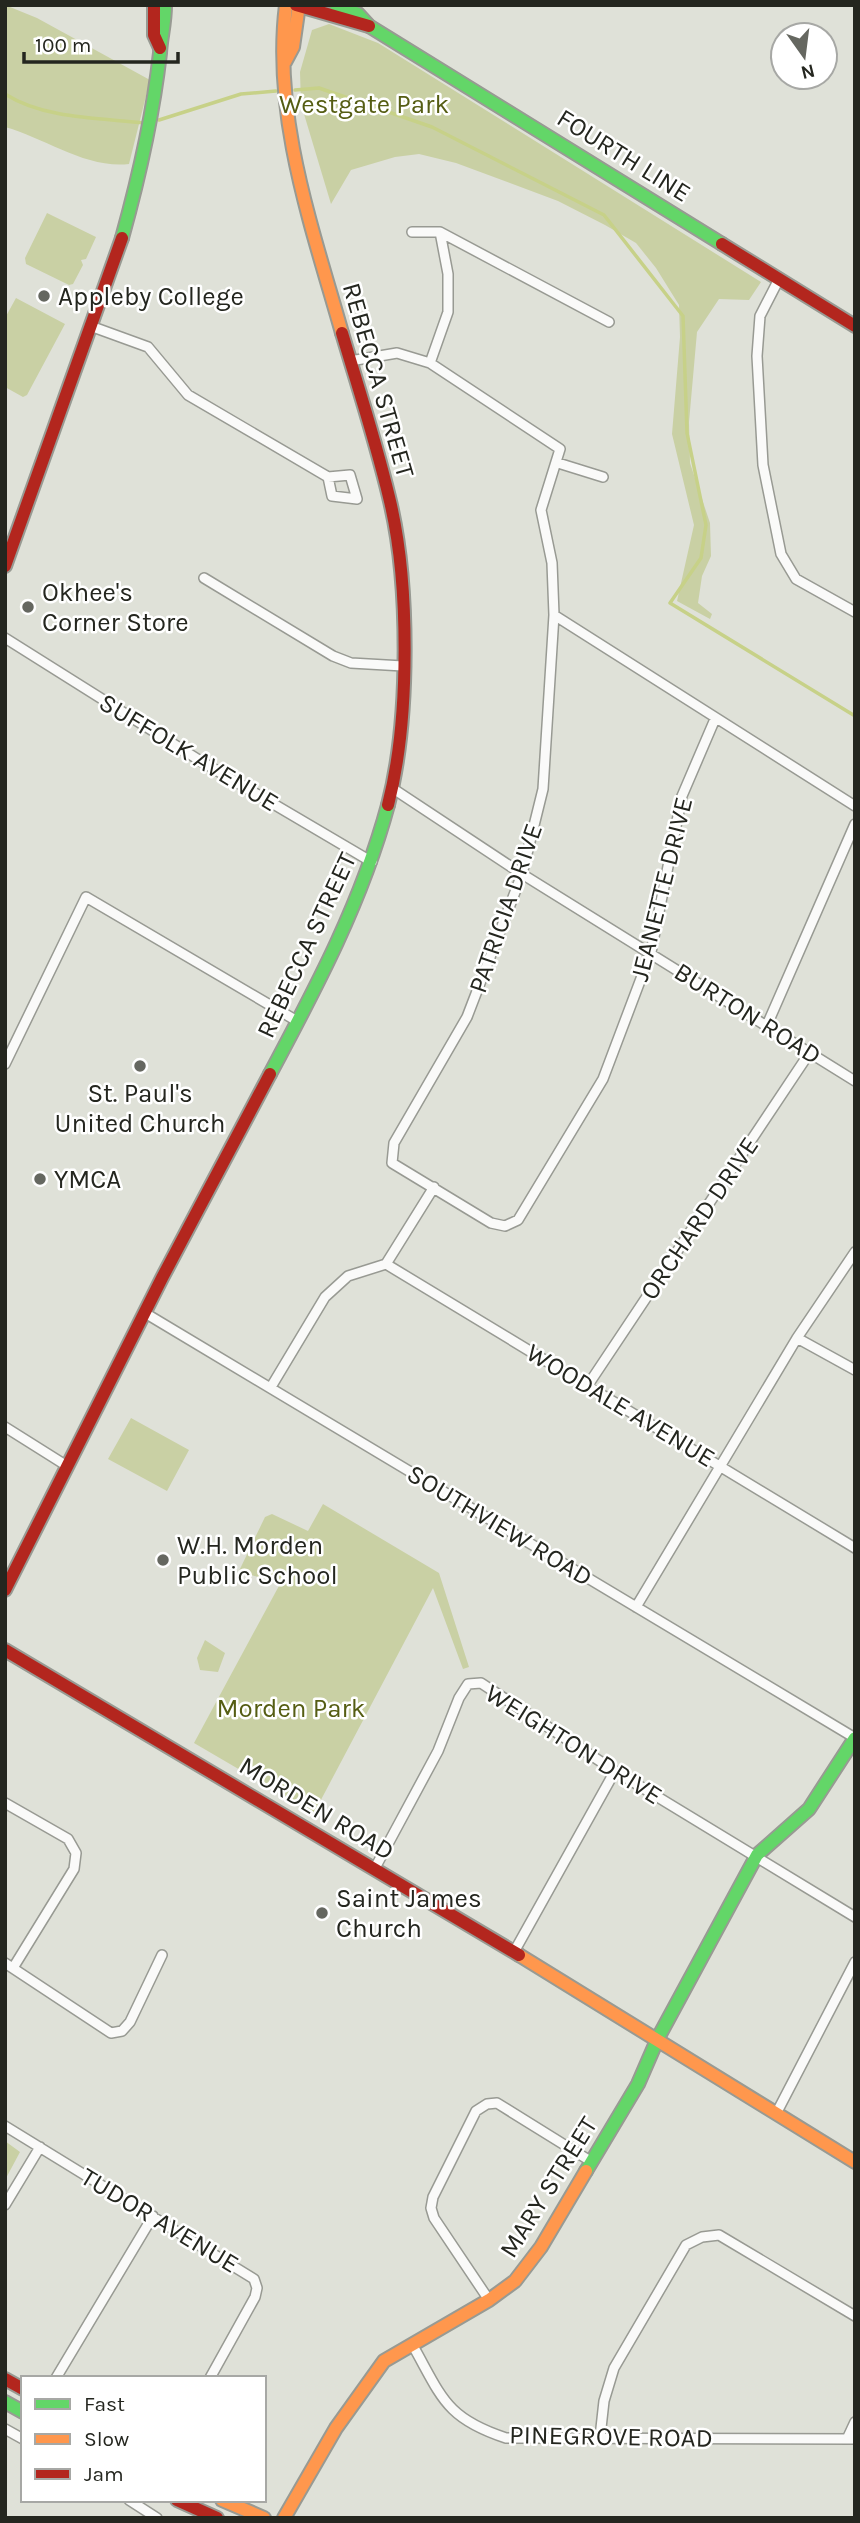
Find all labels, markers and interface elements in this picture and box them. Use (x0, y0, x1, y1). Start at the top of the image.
scale bar (24, 21, 178, 65)
north arrow (769, 21, 839, 91)
text: 100 m (35, 33, 92, 57)
text: N (799, 59, 817, 84)
park label: Westgate Park (279, 89, 449, 120)
street label: FOURTH LINE (551, 102, 696, 209)
street label: REBECCA STREET (336, 279, 421, 481)
place label: Appleby College (58, 281, 244, 312)
marker: Appleby College (36, 288, 52, 304)
place label: Okhee's Corner Store (42, 577, 189, 638)
marker: Okhee's Corner Store (20, 599, 36, 615)
street label: SUFFOLK AVENUE (93, 687, 284, 818)
street label: JEANETTE DRIVE (624, 794, 699, 984)
street label: PATRICIA DRIVE (462, 819, 549, 997)
street label: REBECCA STREET (250, 847, 363, 1043)
street label: BURTON ROAD (668, 956, 827, 1071)
marker: St. Paul's United Church (132, 1058, 148, 1074)
place label: St. Paul's United Church (54, 1078, 226, 1139)
street label: ORCHARD DRIVE (633, 1131, 765, 1306)
place label: YMCA (54, 1164, 121, 1195)
marker: YMCA (32, 1171, 48, 1187)
street label: WOODALE AVENUE (521, 1337, 721, 1474)
street label: SOUTHVIEW ROAD (401, 1458, 598, 1593)
place label: W.H. Morden Public School (177, 1530, 338, 1591)
marker: W.H. Morden Public School (155, 1552, 171, 1568)
street label: WEIGHTON DRIVE (480, 1678, 668, 1811)
park label: Morden Park (216, 1693, 366, 1724)
street label: MORDEN ROAD (234, 1750, 400, 1867)
place label: Saint James Church (336, 1883, 482, 1944)
marker: Saint James Church (314, 1905, 330, 1921)
street label: MARY STREET (493, 2111, 604, 2263)
street label: TUDOR AVENUE (75, 2161, 244, 2280)
legend (21, 2376, 266, 2502)
text: Fast (84, 2392, 125, 2416)
street label: PINEGROVE ROAD (509, 2419, 713, 2454)
text: Slow (84, 2427, 129, 2451)
text: Jam (84, 2462, 124, 2486)

